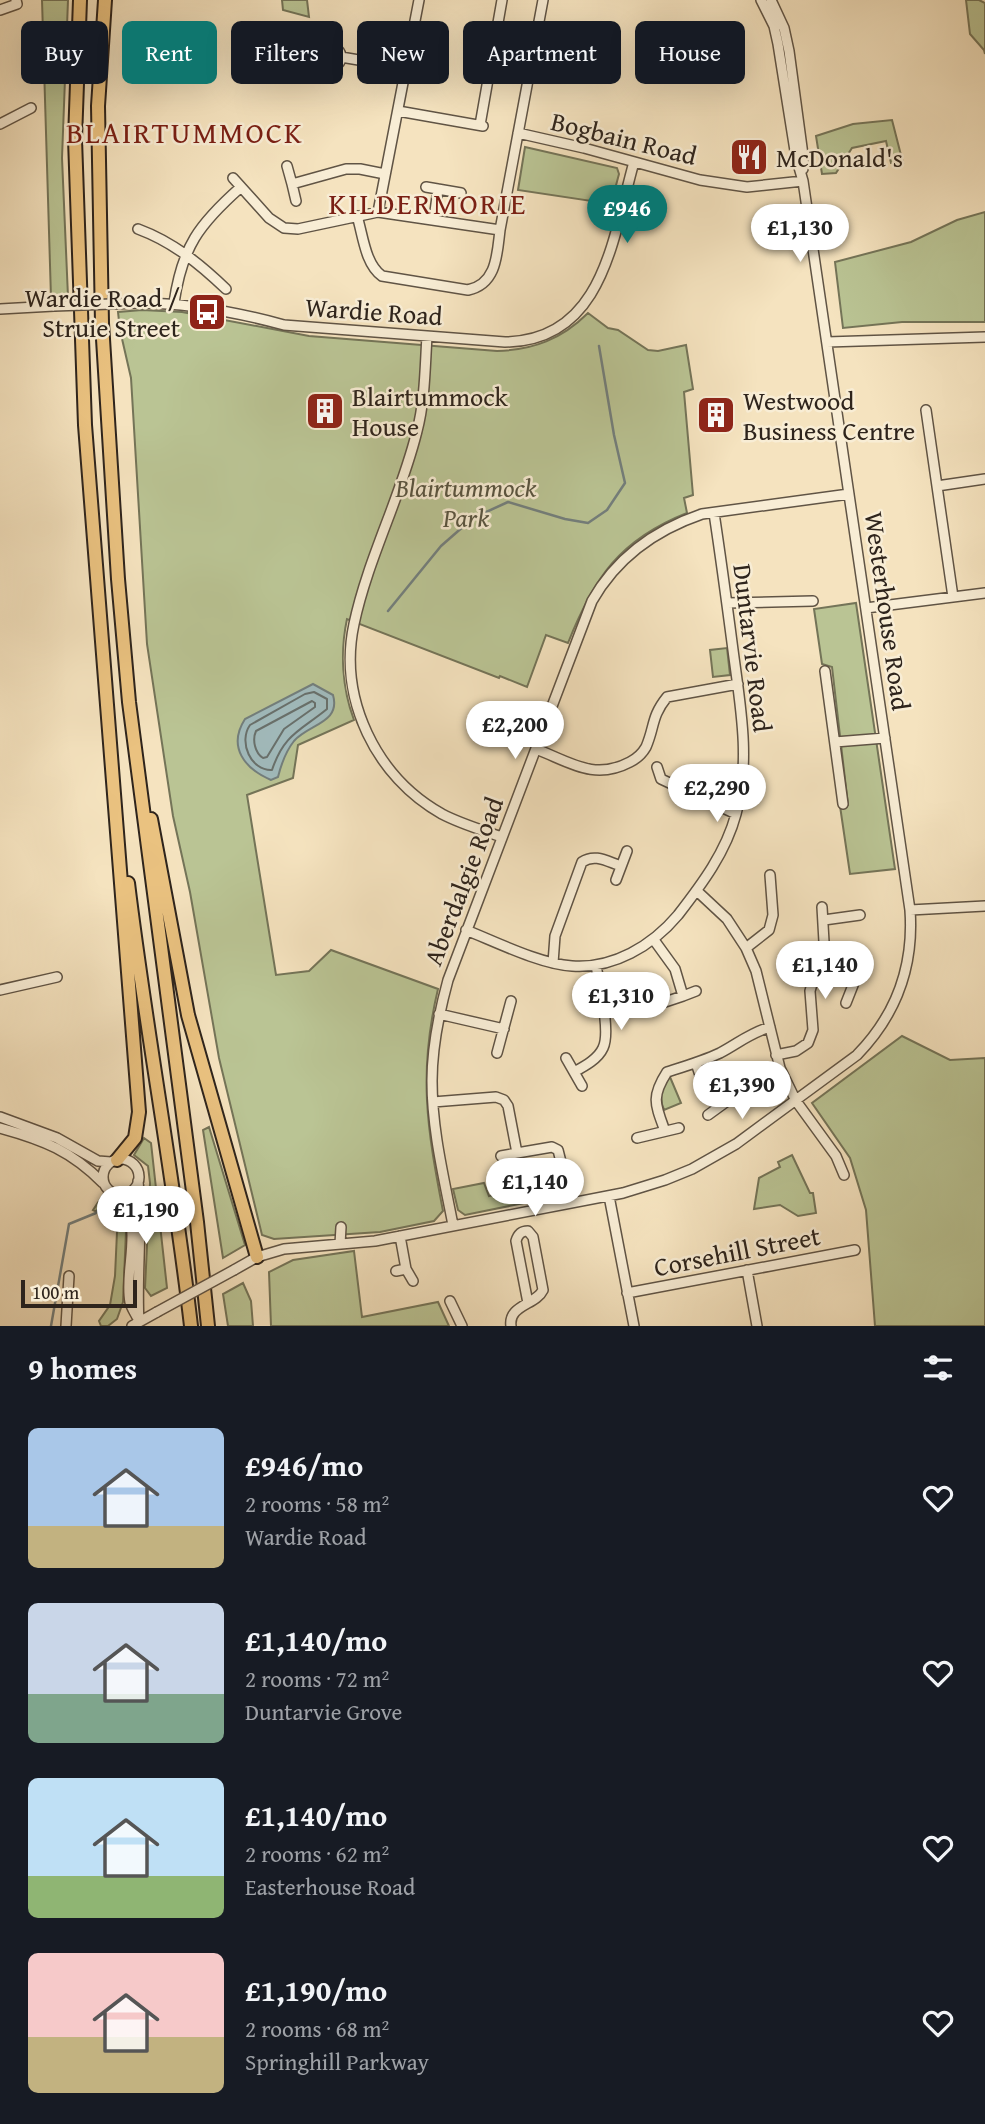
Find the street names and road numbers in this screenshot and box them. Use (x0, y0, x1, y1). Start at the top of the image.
street label: Bogbain Road (547, 101, 701, 175)
street label: Wardie Road (304, 287, 444, 335)
street label: Westerhouse Road (855, 509, 921, 713)
street label: Duntarvie Road (723, 562, 783, 734)
street label: Aberdalgie Road (413, 791, 513, 971)
street label: Corsehill Street (651, 1216, 823, 1286)

